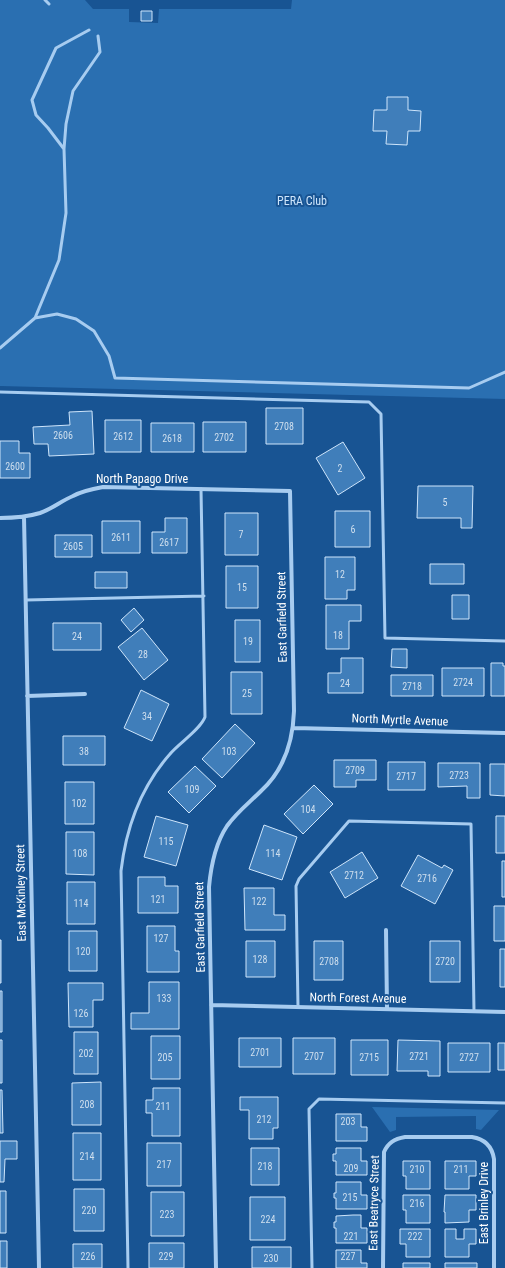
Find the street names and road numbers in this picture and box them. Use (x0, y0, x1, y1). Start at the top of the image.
street label: North Papago Drive (96, 472, 188, 486)
street label: East Garfield Street (274, 571, 290, 663)
street label: North Myrtle Avenue (351, 711, 449, 729)
street label: East McKinley Street (13, 844, 29, 942)
street label: East Garfield Street (192, 881, 208, 973)
street label: North Forest Avenue (310, 990, 407, 1006)
street label: East Beatryce Street (366, 1155, 382, 1251)
street label: East Brinley Drive (477, 1161, 491, 1244)

